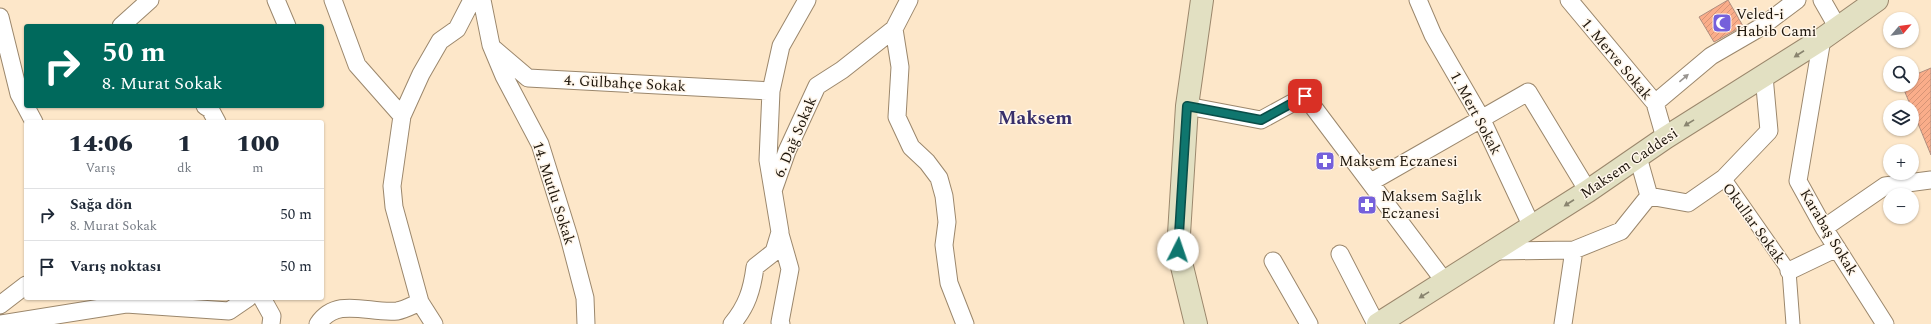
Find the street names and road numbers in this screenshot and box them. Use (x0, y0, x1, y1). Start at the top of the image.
street label: 1. Merve Sokak (1575, 13, 1658, 105)
street label: 1. Mert Sokak (1444, 67, 1507, 159)
street label: 4. Gülbahçe Sokak (563, 69, 687, 98)
street label: 6. Dağ Sokak (768, 93, 823, 181)
street label: Maksem Caddesi (1576, 122, 1683, 205)
street label: 14. Mutlu Sokak (526, 139, 581, 248)
street label: Okullar Sokak (1716, 178, 1791, 268)
street label: Karabaş Sokak (1794, 185, 1864, 280)

